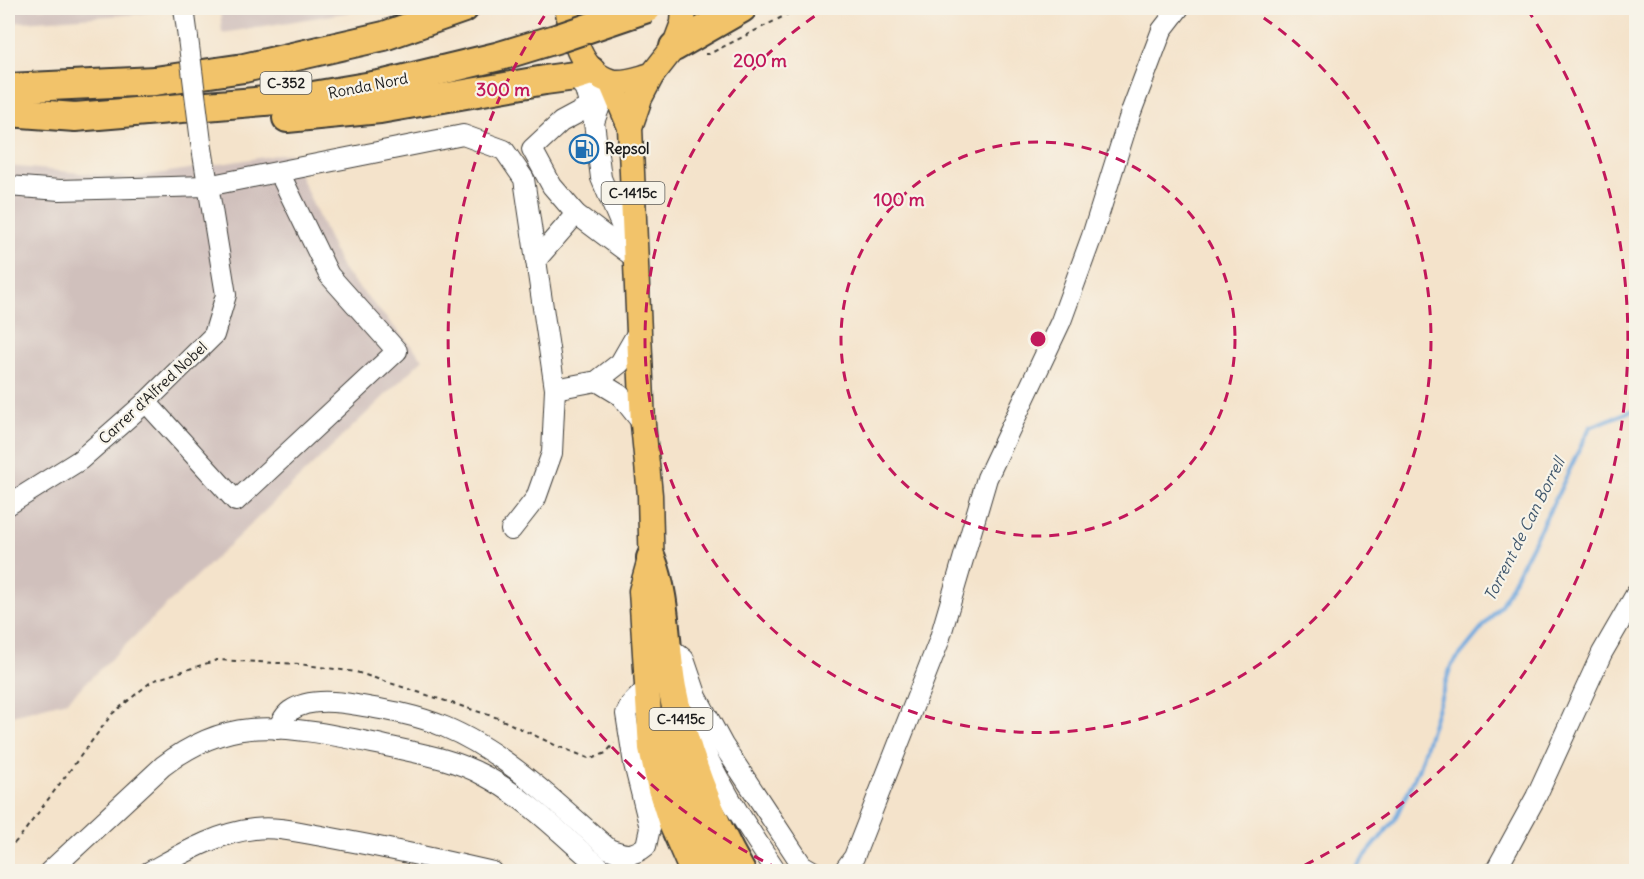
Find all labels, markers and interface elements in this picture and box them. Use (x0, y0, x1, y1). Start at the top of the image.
text: 200 m (733, 49, 787, 72)
street label: Ronda Nord (326, 68, 410, 103)
road number: C-352 (260, 72, 312, 94)
text: 300 m (476, 78, 530, 101)
fuel station icon: Repsol (568, 133, 600, 165)
place label: Repsol (605, 139, 649, 159)
road number: C-1415c (602, 182, 664, 204)
text: 100 m (874, 188, 925, 211)
centre of rings (1028, 329, 1048, 349)
street label: Carrer d'Alfred Nobel (94, 337, 211, 448)
water label: Torrent de Can Borrell (1479, 452, 1570, 604)
road number: C-1415c (650, 708, 712, 730)

